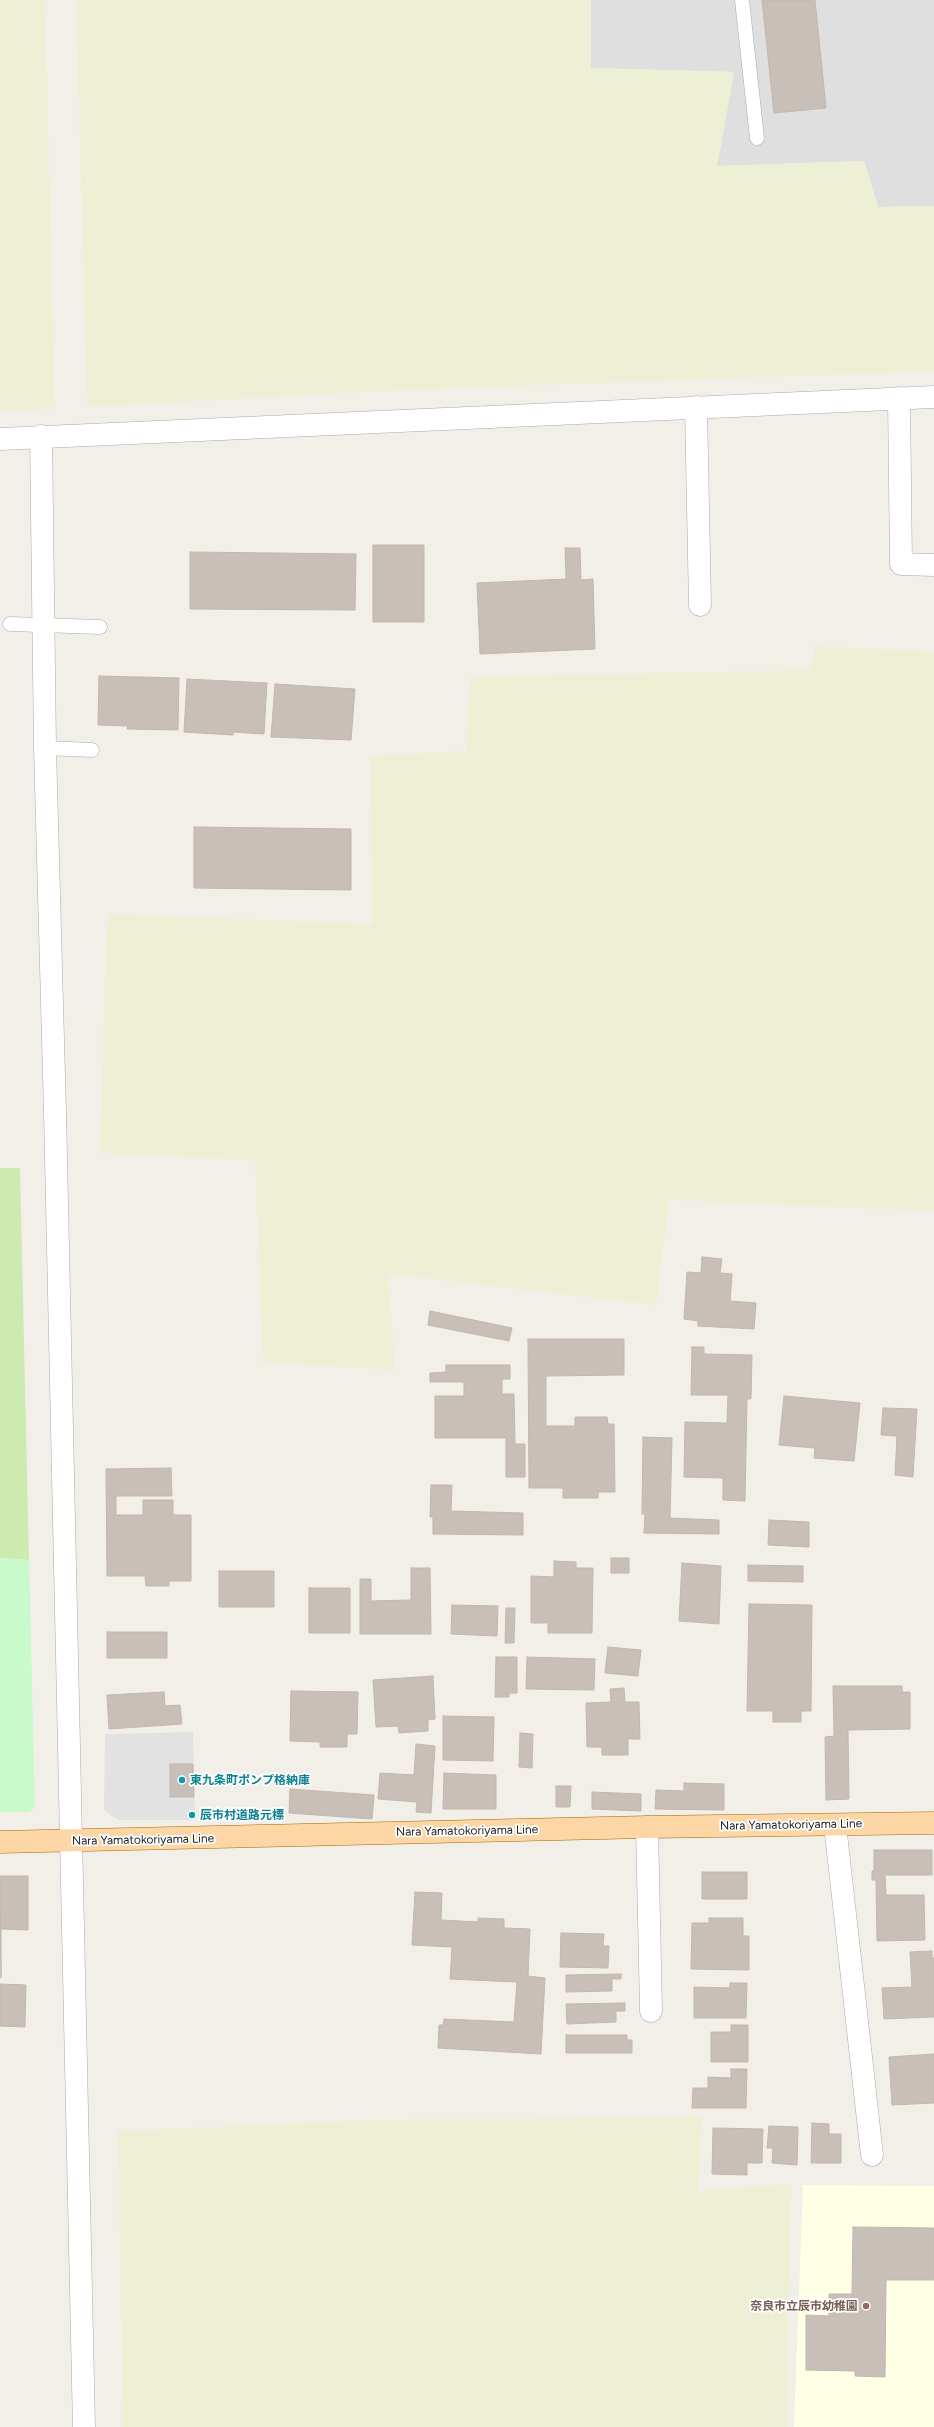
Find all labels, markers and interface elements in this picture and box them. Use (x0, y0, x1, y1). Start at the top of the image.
place label: 東九条町ポンプ格納庫 (190, 1773, 310, 1787)
marker: 東九条町ポンプ格納庫 (177, 1775, 187, 1785)
place label: 辰市村道路元標 (200, 1808, 284, 1822)
marker: 辰市村道路元標 (187, 1810, 197, 1820)
street label: Nara Yamatokoriyama Line (720, 1817, 862, 1833)
street label: Nara Yamatokoriyama Line (396, 1823, 538, 1839)
street label: Nara Yamatokoriyama Line (72, 1832, 214, 1848)
place label: 奈良市立辰市幼稚園 (750, 2299, 858, 2313)
marker: 奈良市立辰市幼稚園 (861, 2301, 871, 2311)

